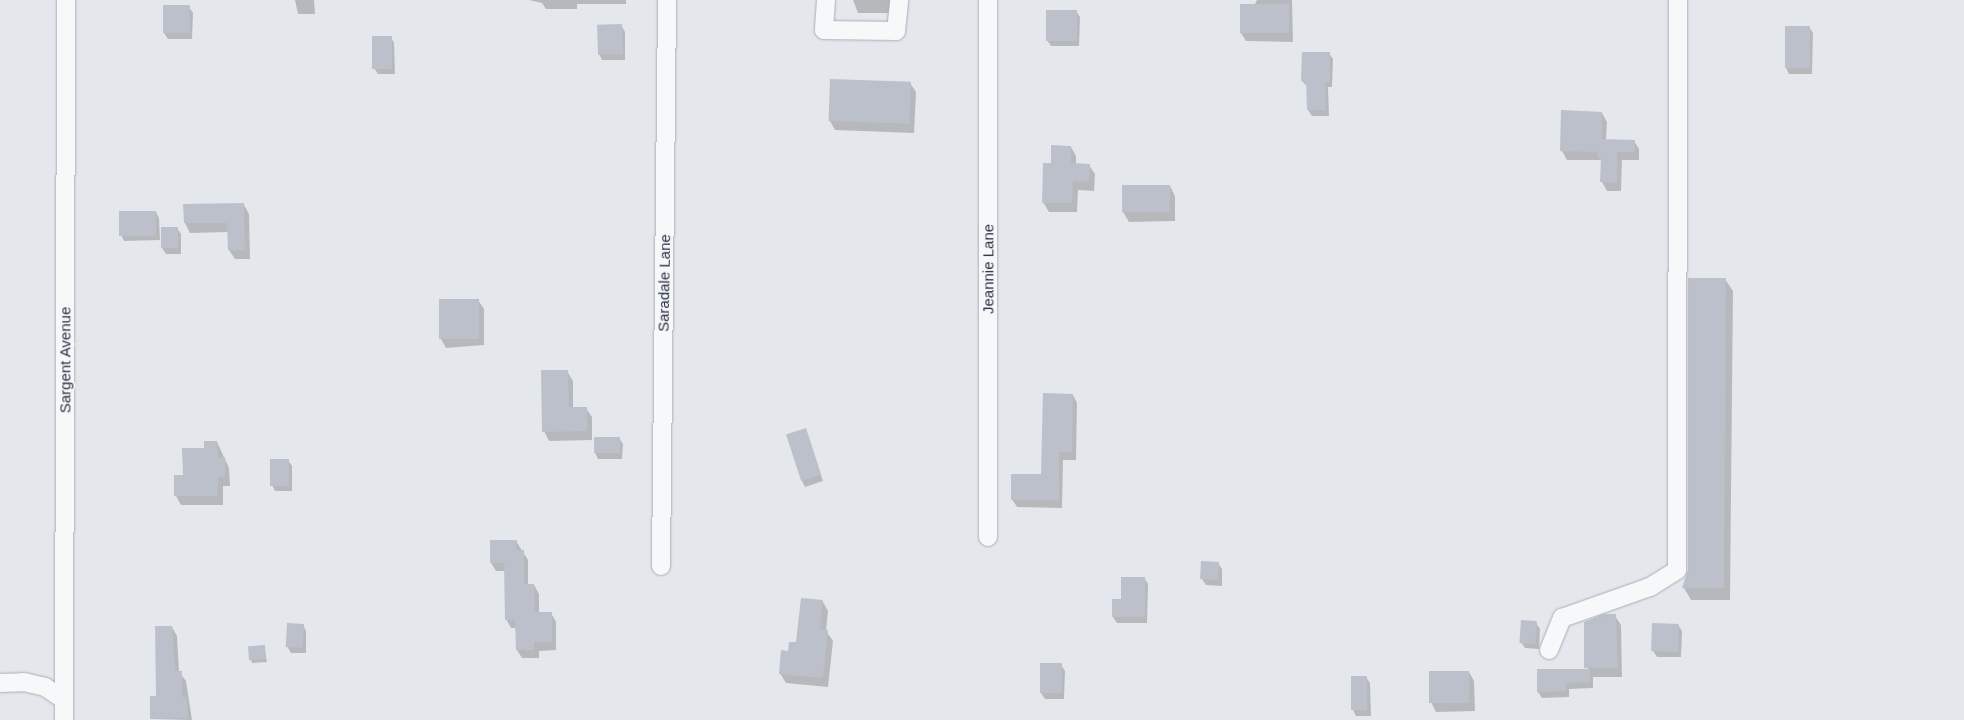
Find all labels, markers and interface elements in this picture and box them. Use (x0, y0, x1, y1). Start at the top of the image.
street label: Jeannie Lane (979, 224, 997, 314)
street label: Saradale Lane (654, 234, 674, 332)
street label: Sargent Avenue (56, 306, 74, 414)

